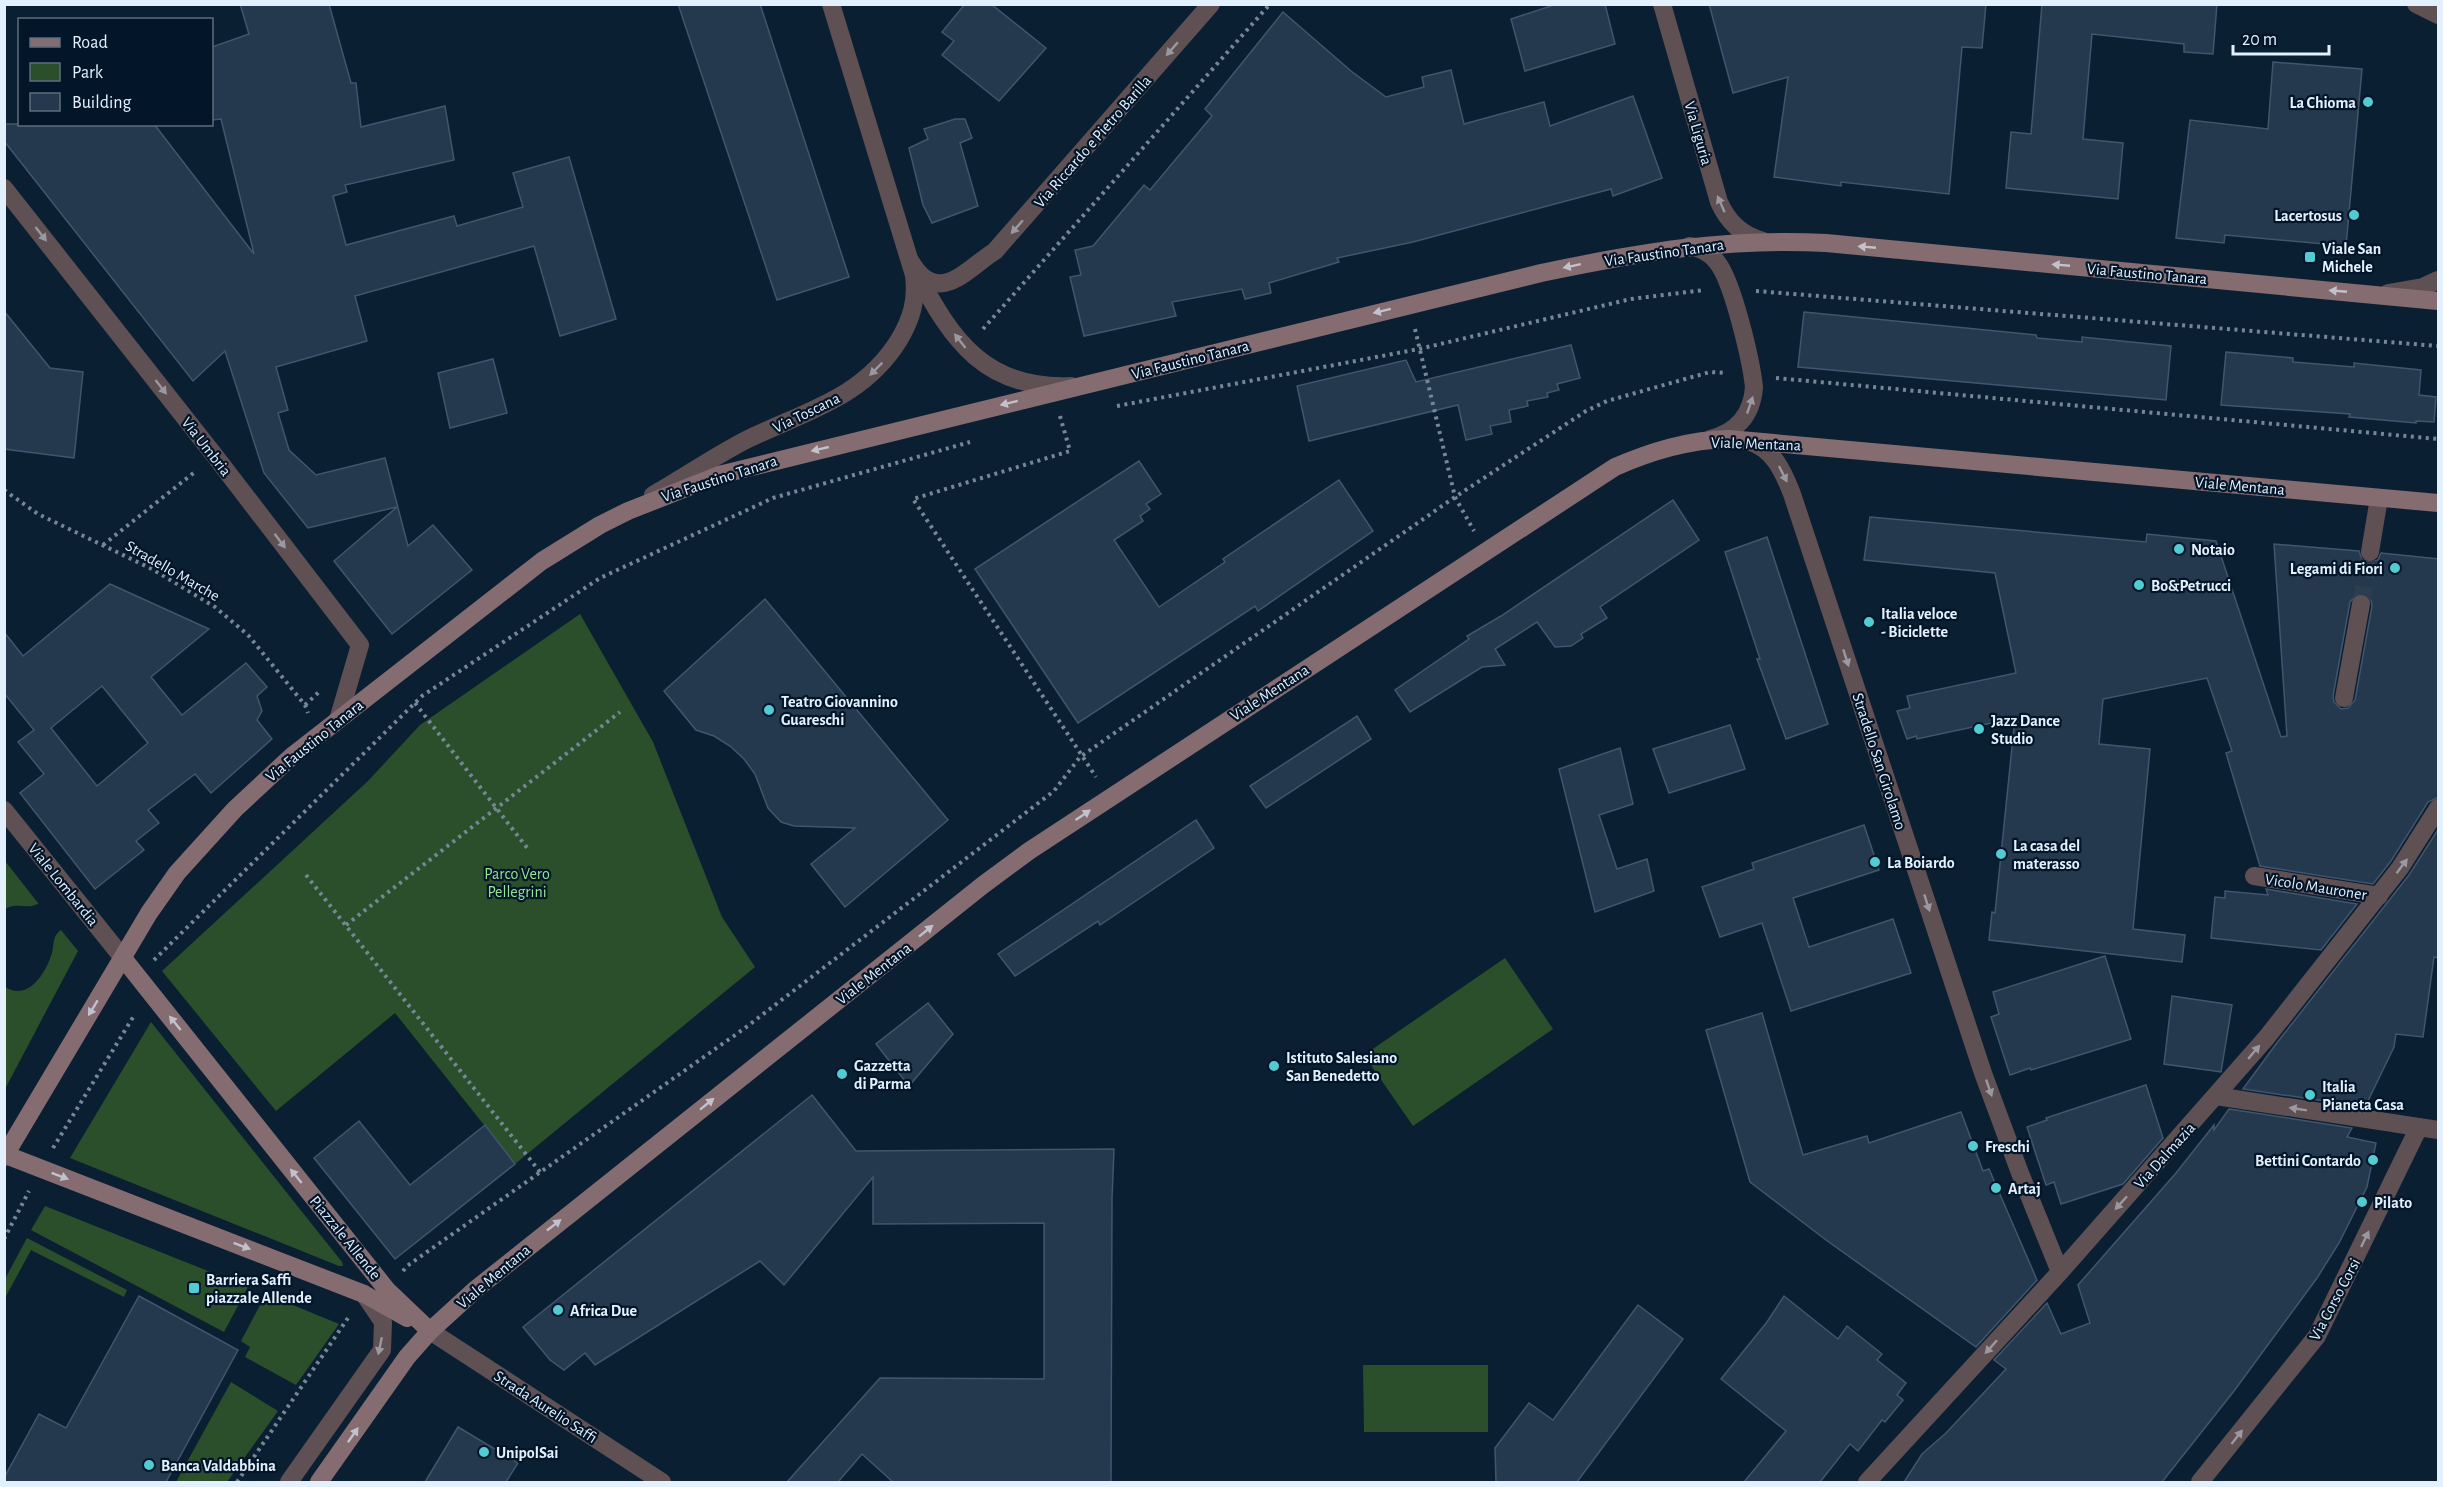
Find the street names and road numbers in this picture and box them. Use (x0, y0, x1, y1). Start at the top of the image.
street label: Via Riccardo e Pietro Barilla (1031, 72, 1154, 211)
street label: Via Liguria (1681, 99, 1715, 167)
street label: Via Faustino Tanara (1603, 237, 1725, 269)
street label: Via Faustino Tanara (2086, 261, 2208, 287)
street label: Via Faustino Tanara (1130, 338, 1251, 382)
street label: Via Toscana (770, 390, 842, 436)
street label: Via Umbria (178, 414, 234, 479)
street label: Viale Mentana (1711, 434, 1801, 454)
street label: Via Faustino Tanara (660, 453, 779, 505)
street label: Viale Mentana (2194, 474, 2286, 498)
street label: Stradello Marche (123, 537, 222, 604)
street label: Viale Mentana (1227, 662, 1312, 724)
street label: Stradello San Girolamo (1849, 691, 1909, 832)
street label: Via Faustino Tanara (263, 697, 366, 785)
street label: Viale Lombardia (25, 840, 101, 929)
street label: Vicolo Mauroner (2264, 871, 2369, 903)
street label: Viale Mentana (833, 940, 914, 1008)
street label: Via Dalmazia (2131, 1120, 2198, 1192)
street label: Piazzale Allende (307, 1193, 384, 1283)
street label: Viale Mentana (454, 1242, 533, 1312)
street label: Via Corso Corsi (2306, 1256, 2363, 1343)
street label: Strada Aurelio Saffi (491, 1368, 600, 1446)

